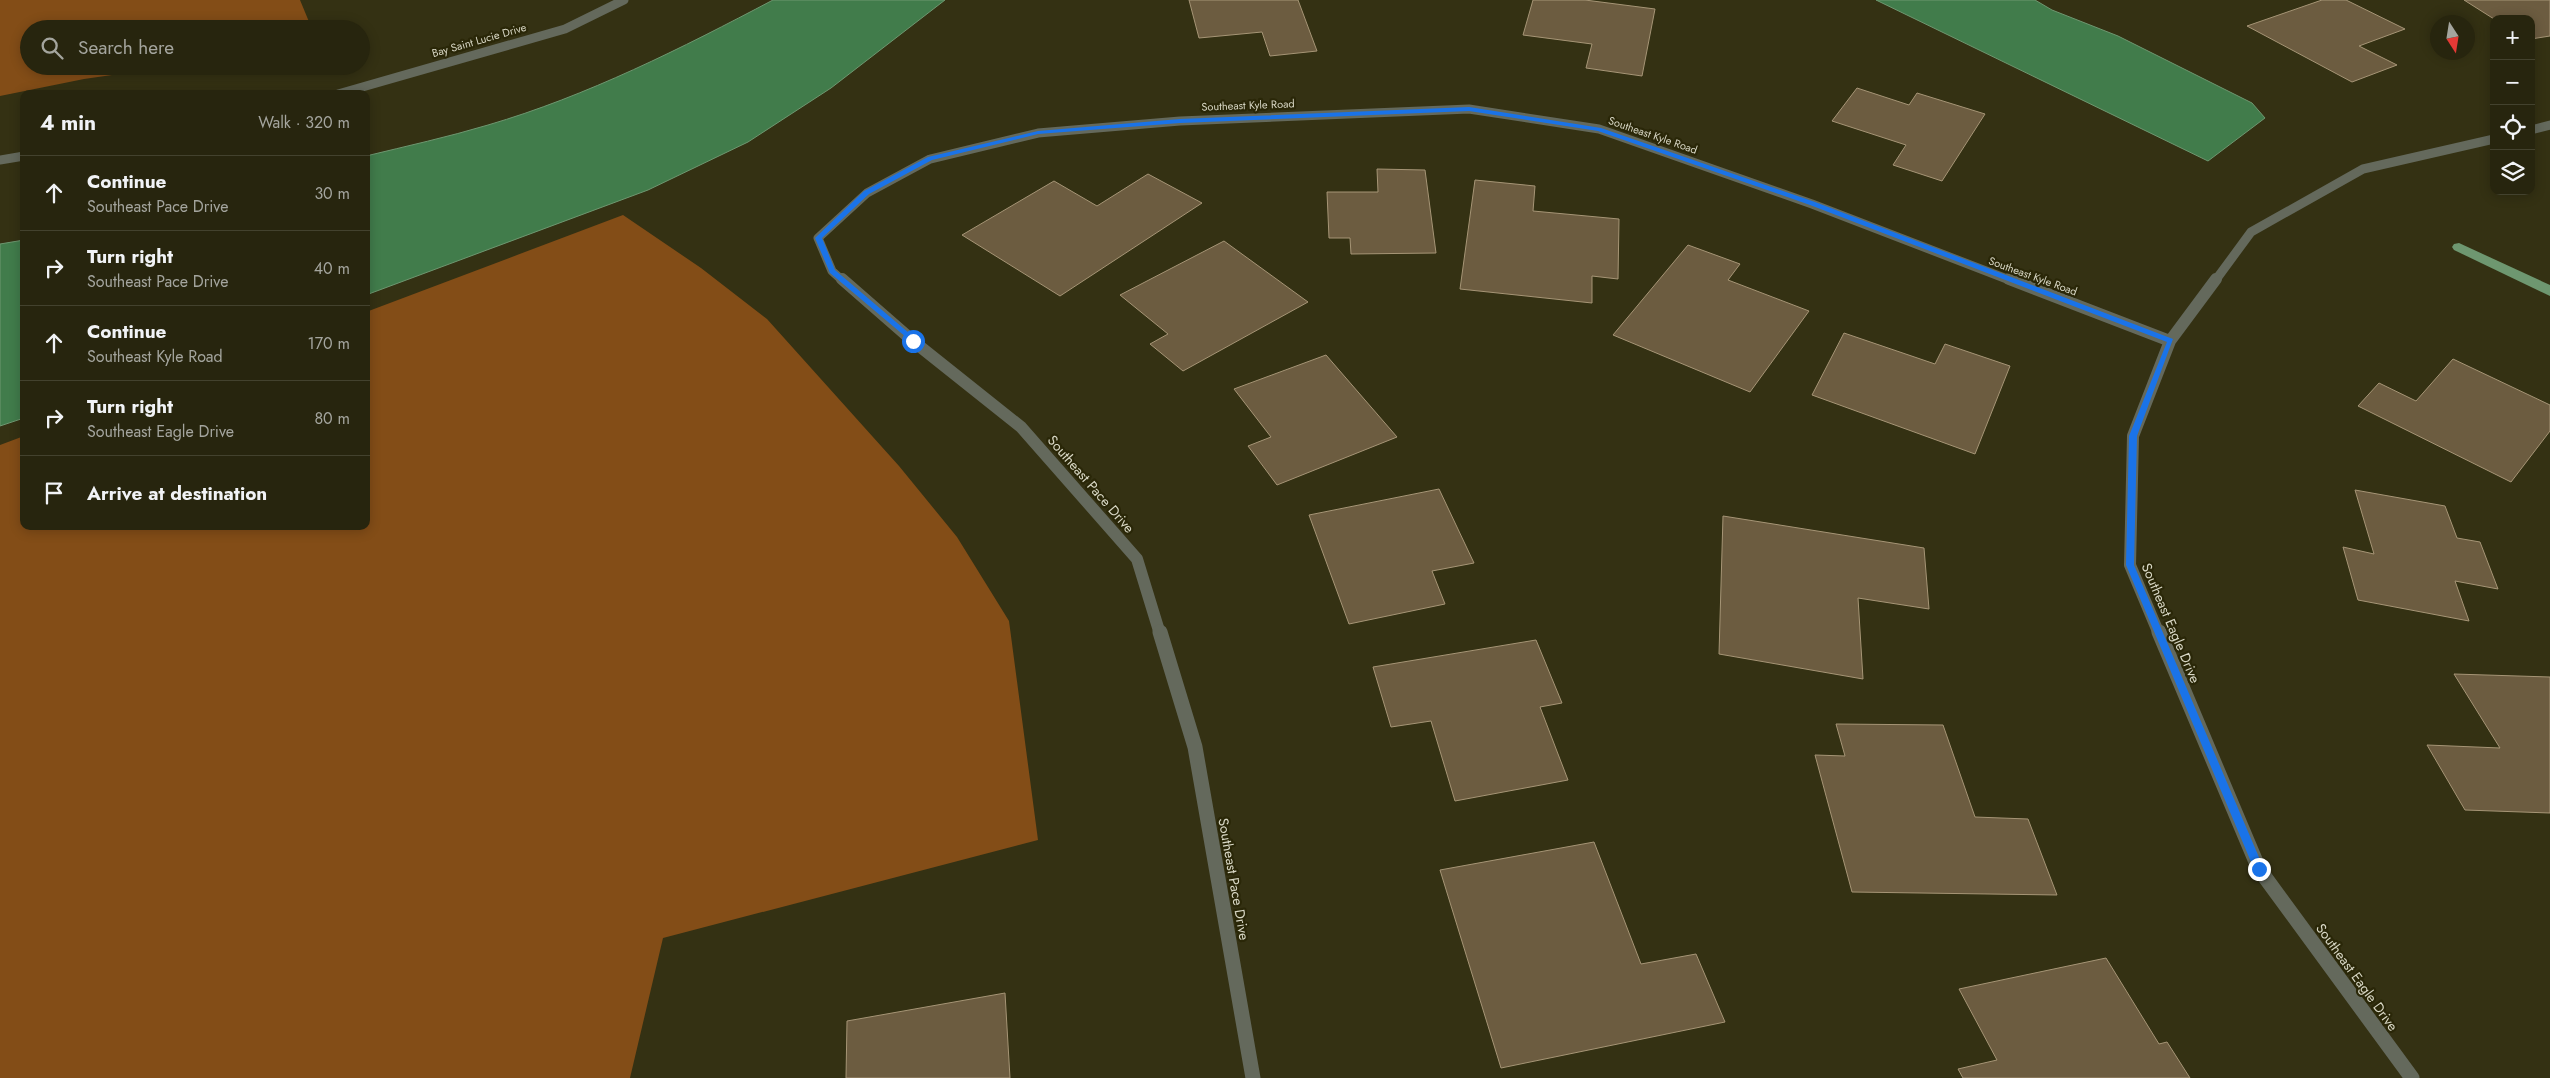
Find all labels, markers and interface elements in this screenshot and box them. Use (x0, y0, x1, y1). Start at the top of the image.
north arrow (2430, 15, 2475, 60)
map controls (2490, 15, 2535, 195)
button: + (2490, 15, 2535, 60)
street label: Bay Saint Lucie Drive (430, 19, 528, 61)
search box (20, 20, 370, 75)
icon: search (38, 34, 66, 62)
text: Search here (78, 34, 174, 61)
button: − (2490, 60, 2535, 105)
street label: Southeast Kyle Road (1201, 95, 1295, 115)
button: locate (2490, 105, 2535, 150)
text: 4 min (40, 108, 96, 138)
text: Walk · 320 m (258, 111, 350, 134)
street label: Southeast Kyle Road (1606, 112, 1700, 158)
button: layers (2490, 150, 2535, 195)
text: Continue (87, 168, 166, 195)
icon: ahead (40, 179, 68, 207)
text: 30 m (314, 182, 350, 205)
text: Southeast Pace Drive (87, 195, 228, 218)
text: Turn right (87, 243, 173, 270)
street label: Southeast Kyle Road (1986, 253, 2080, 299)
icon: right (40, 254, 68, 282)
text: 40 m (314, 257, 350, 280)
text: Southeast Pace Drive (87, 270, 228, 293)
text: Continue (87, 318, 166, 345)
icon: ahead (40, 329, 68, 357)
route start (902, 330, 925, 353)
text: 170 m (308, 332, 350, 355)
text: Southeast Kyle Road (87, 345, 223, 368)
text: Turn right (87, 393, 173, 420)
icon: right (40, 404, 68, 432)
text: 80 m (314, 407, 350, 430)
text: Southeast Eagle Drive (87, 420, 234, 443)
street label: Southeast Pace Drive (1043, 431, 1139, 537)
icon: arrive (40, 479, 68, 507)
text: Arrive at destination (87, 480, 267, 507)
street label: Southeast Eagle Drive (2137, 560, 2205, 686)
street label: Southeast Pace Drive (1213, 816, 1255, 942)
route end (2248, 858, 2271, 881)
street label: Southeast Eagle Drive (2311, 919, 2403, 1035)

